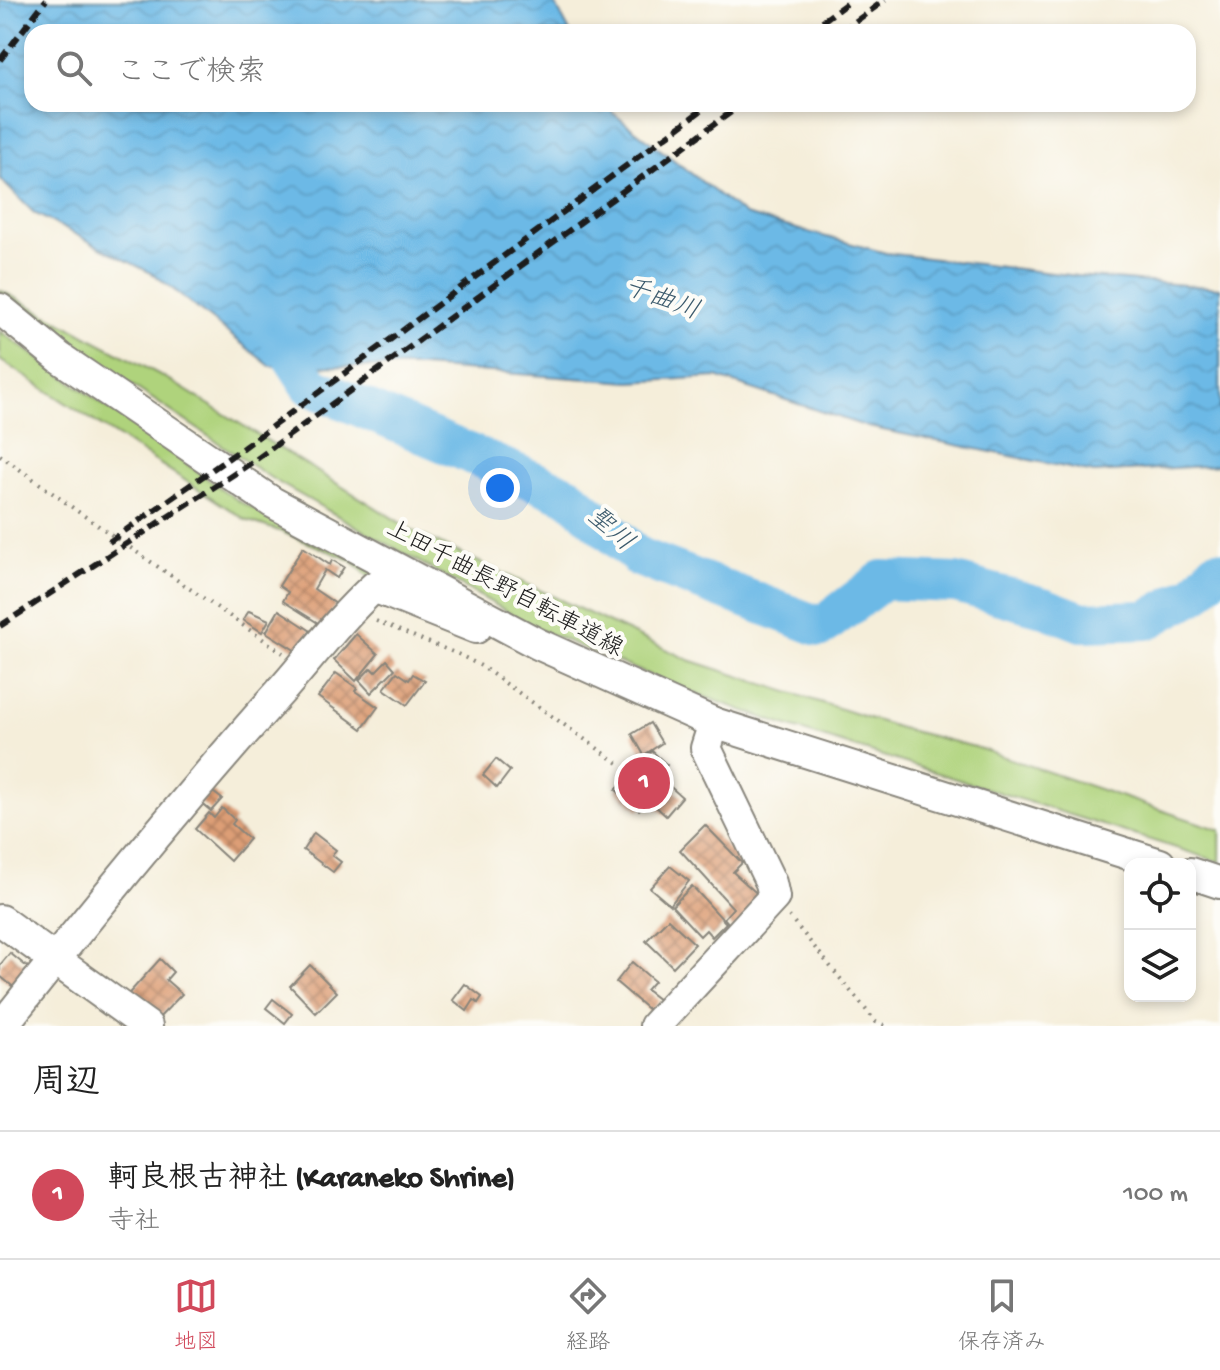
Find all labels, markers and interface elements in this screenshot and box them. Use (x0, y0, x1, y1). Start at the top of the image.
search box (24, 24, 1196, 112)
icon: search (52, 46, 96, 90)
text: ここで検索 (116, 57, 266, 92)
water label: 千曲川 (619, 272, 703, 329)
your location (480, 468, 520, 508)
water label: 聖川 (579, 502, 639, 560)
street label: 上田千曲長野自転車道線 (381, 514, 628, 665)
pin: 1 (618, 753, 670, 813)
map controls (1124, 858, 1196, 1002)
button: locate (1124, 858, 1196, 930)
button: layers (1124, 930, 1196, 1002)
text: 周辺 (32, 1065, 100, 1105)
text: 軻良根古神社 (Karaneko Shrine) (108, 1163, 515, 1198)
text: 1 (53, 1180, 63, 1211)
text: 100 m (1123, 1180, 1188, 1211)
text: 寺社 (108, 1208, 160, 1239)
tab: 地図 (174, 1274, 218, 1357)
tab: 経路 (566, 1274, 610, 1357)
tab: 保存済み (958, 1274, 1046, 1357)

